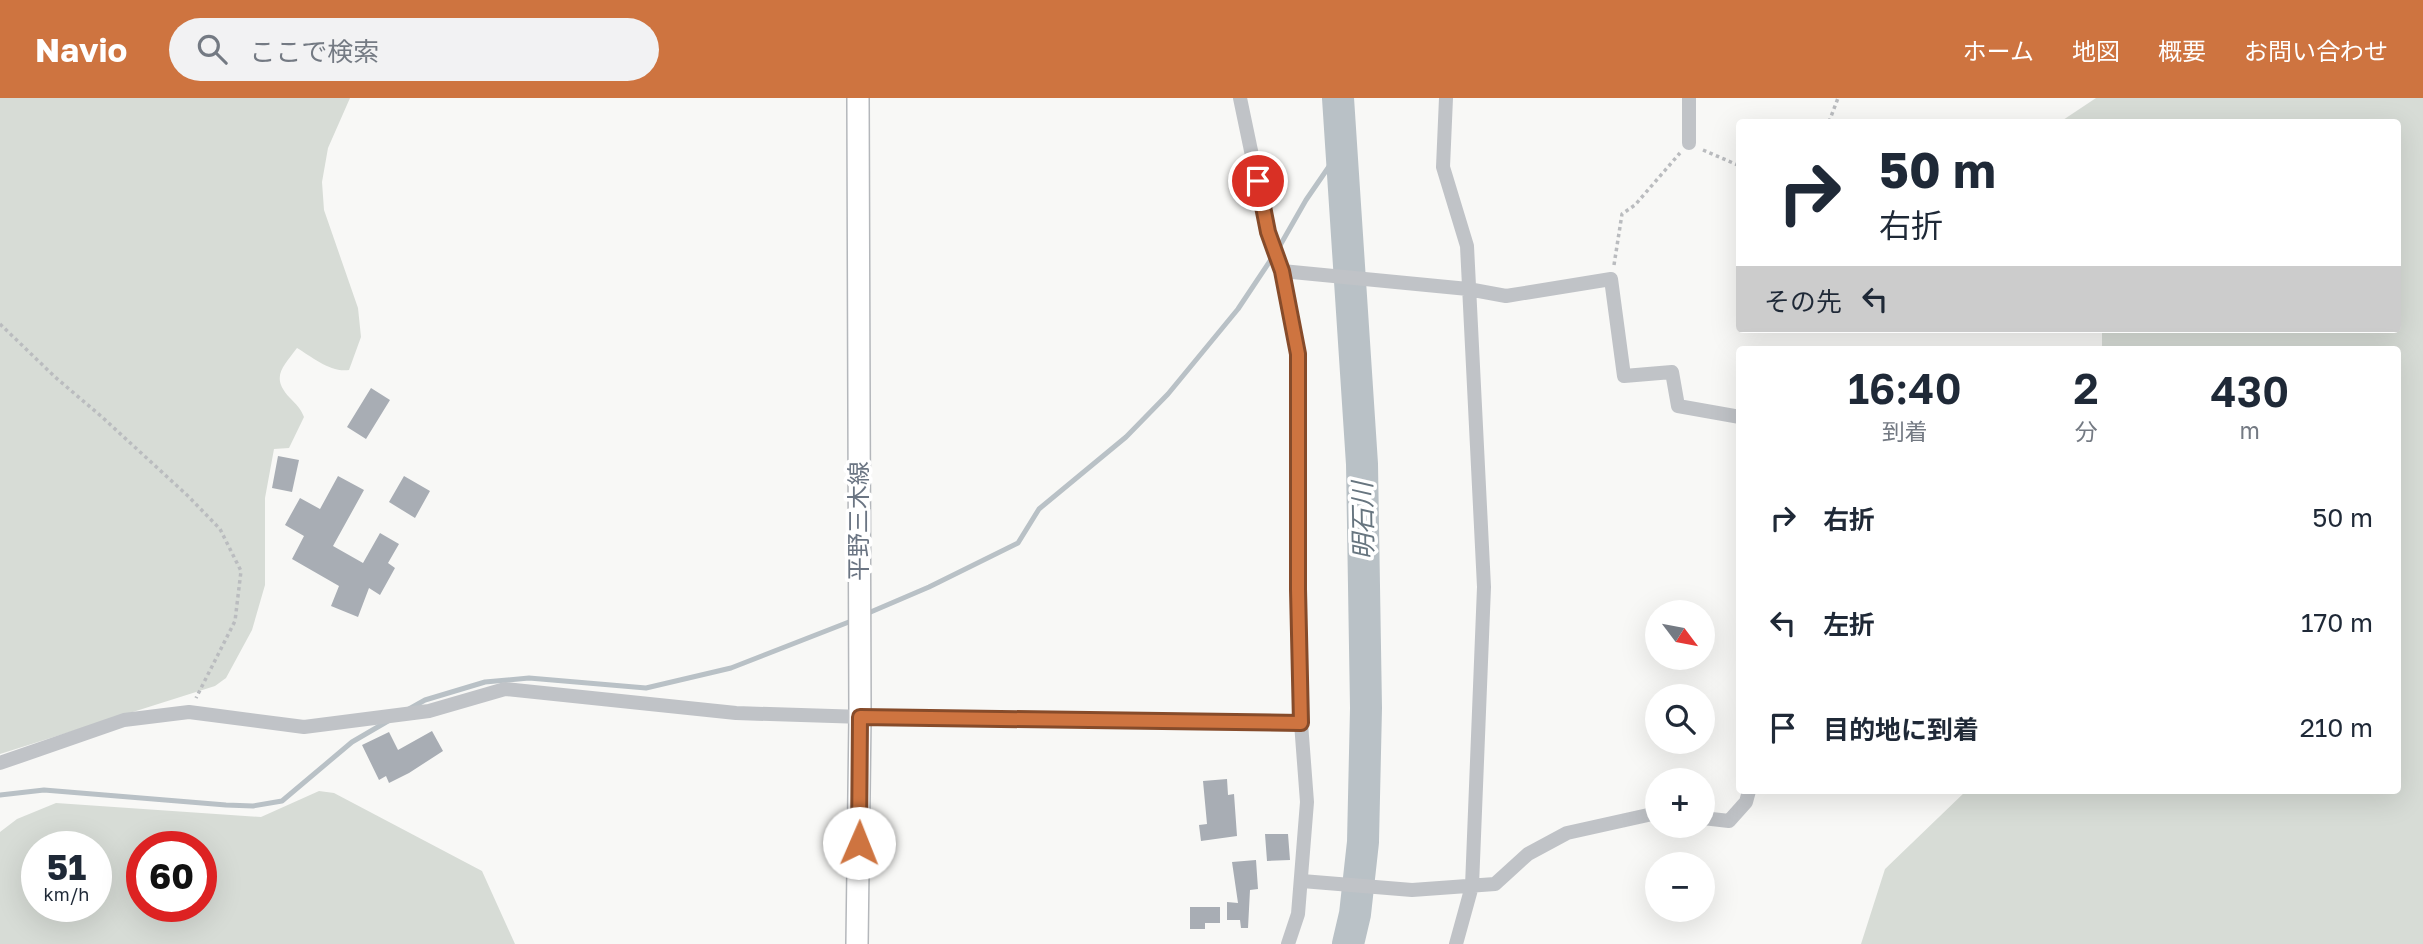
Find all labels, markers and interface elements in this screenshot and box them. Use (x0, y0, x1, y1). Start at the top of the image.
search box (169, 18, 659, 81)
text: Navio (35, 30, 127, 69)
icon: search (193, 30, 231, 68)
text: ここで検索 (249, 36, 379, 67)
text: ホーム (1963, 36, 2034, 65)
text: 地図 (2072, 36, 2120, 65)
text: 概要 (2158, 36, 2206, 65)
text: お問い合わせ (2244, 36, 2388, 65)
text: 50 m (1879, 140, 1996, 199)
icon: right (1764, 147, 1855, 238)
pin (1228, 151, 1288, 211)
icon: arrive (1239, 162, 1277, 200)
text: 右折 (1879, 206, 1943, 244)
icon: left (1856, 280, 1894, 318)
text: その先 (1764, 286, 1842, 317)
text: 16:40 (1848, 363, 1962, 413)
text: 2 (2073, 363, 2099, 413)
text: 430 (2210, 366, 2289, 416)
text: m (2240, 416, 2260, 444)
text: 到着 (1882, 417, 1928, 445)
text: 分 (2074, 417, 2097, 445)
street label: 平野三木線 (843, 461, 872, 581)
water label: 明石川 (1346, 479, 1379, 560)
icon: right (1764, 499, 1802, 537)
text: 50 m (2312, 502, 2373, 533)
text: 右折 (1823, 504, 1875, 535)
north arrow (1645, 600, 1715, 670)
map controls (1645, 600, 1715, 922)
icon: left (1764, 604, 1802, 642)
text: 170 m (2301, 607, 2373, 638)
text: 左折 (1823, 609, 1875, 640)
button: search (1645, 684, 1715, 754)
icon: arrive (1764, 709, 1802, 747)
text: 210 m (2300, 712, 2373, 743)
text: 目的地に到着 (1823, 714, 1979, 745)
button: + (1645, 768, 1715, 838)
position arrow (822, 806, 896, 880)
speed limit sign: 60 (126, 831, 217, 922)
text: 51 (47, 846, 86, 888)
button: − (1645, 852, 1715, 922)
text: km/h (44, 883, 89, 905)

